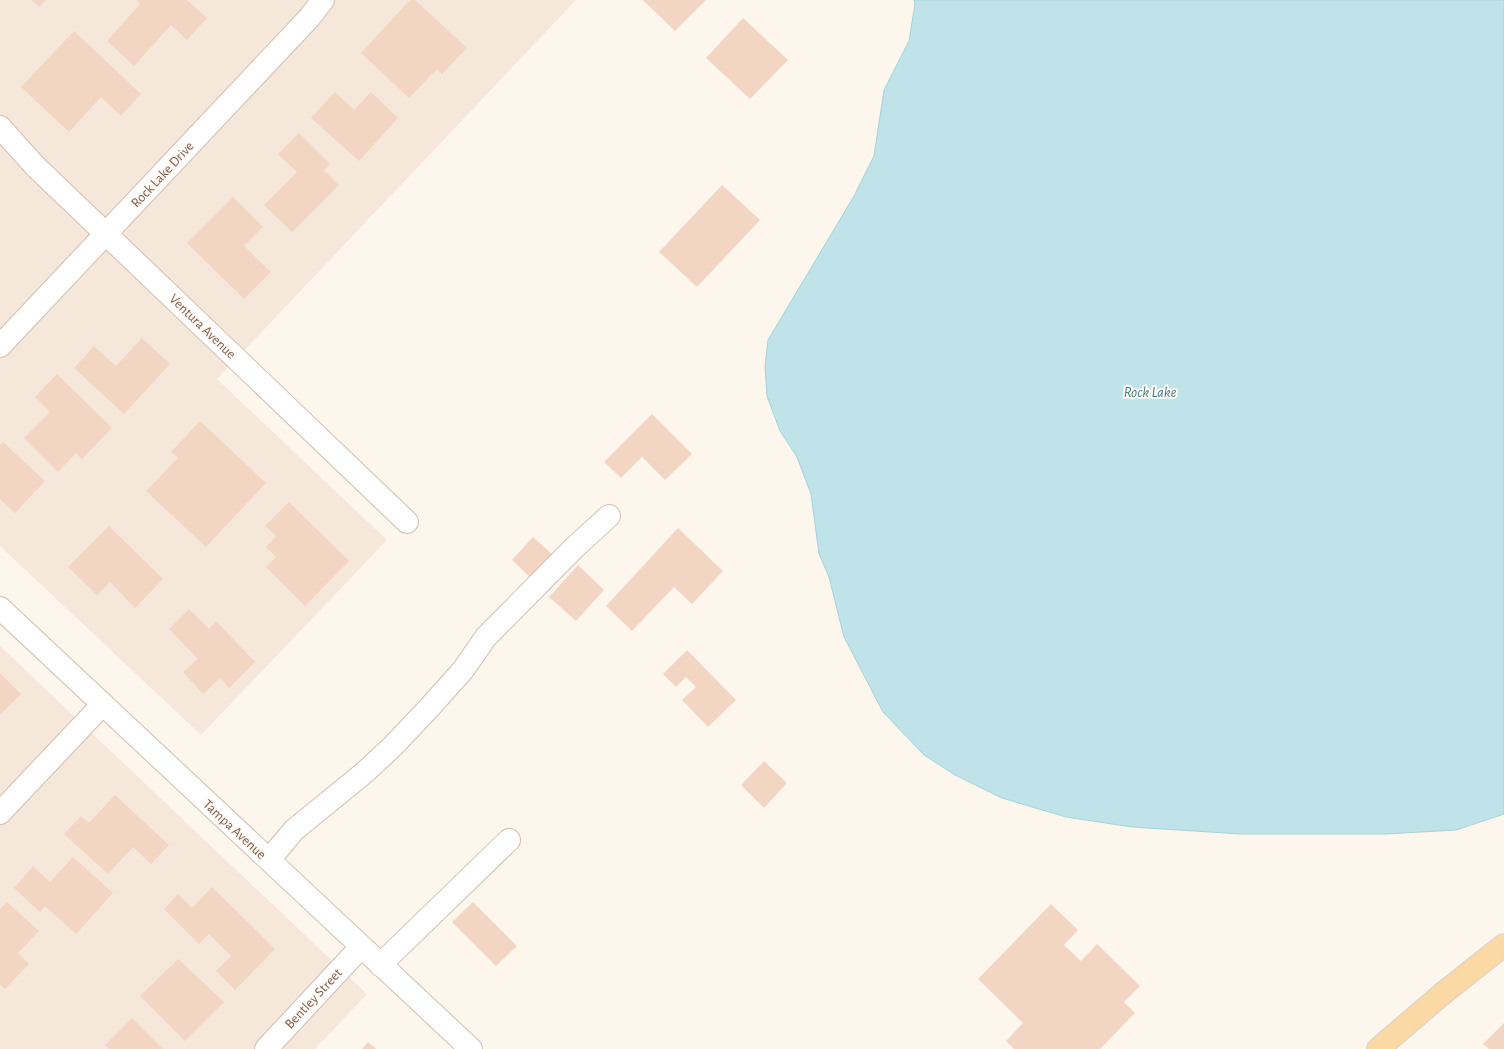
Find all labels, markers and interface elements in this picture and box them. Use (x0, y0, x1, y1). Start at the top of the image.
street label: Rock Lake Drive (129, 139, 197, 210)
street label: Ventura Avenue (166, 292, 238, 362)
water label: Rock Lake (1124, 385, 1177, 400)
street label: Tampa Avenue (200, 797, 268, 862)
street label: Bentley Street (282, 965, 345, 1031)

